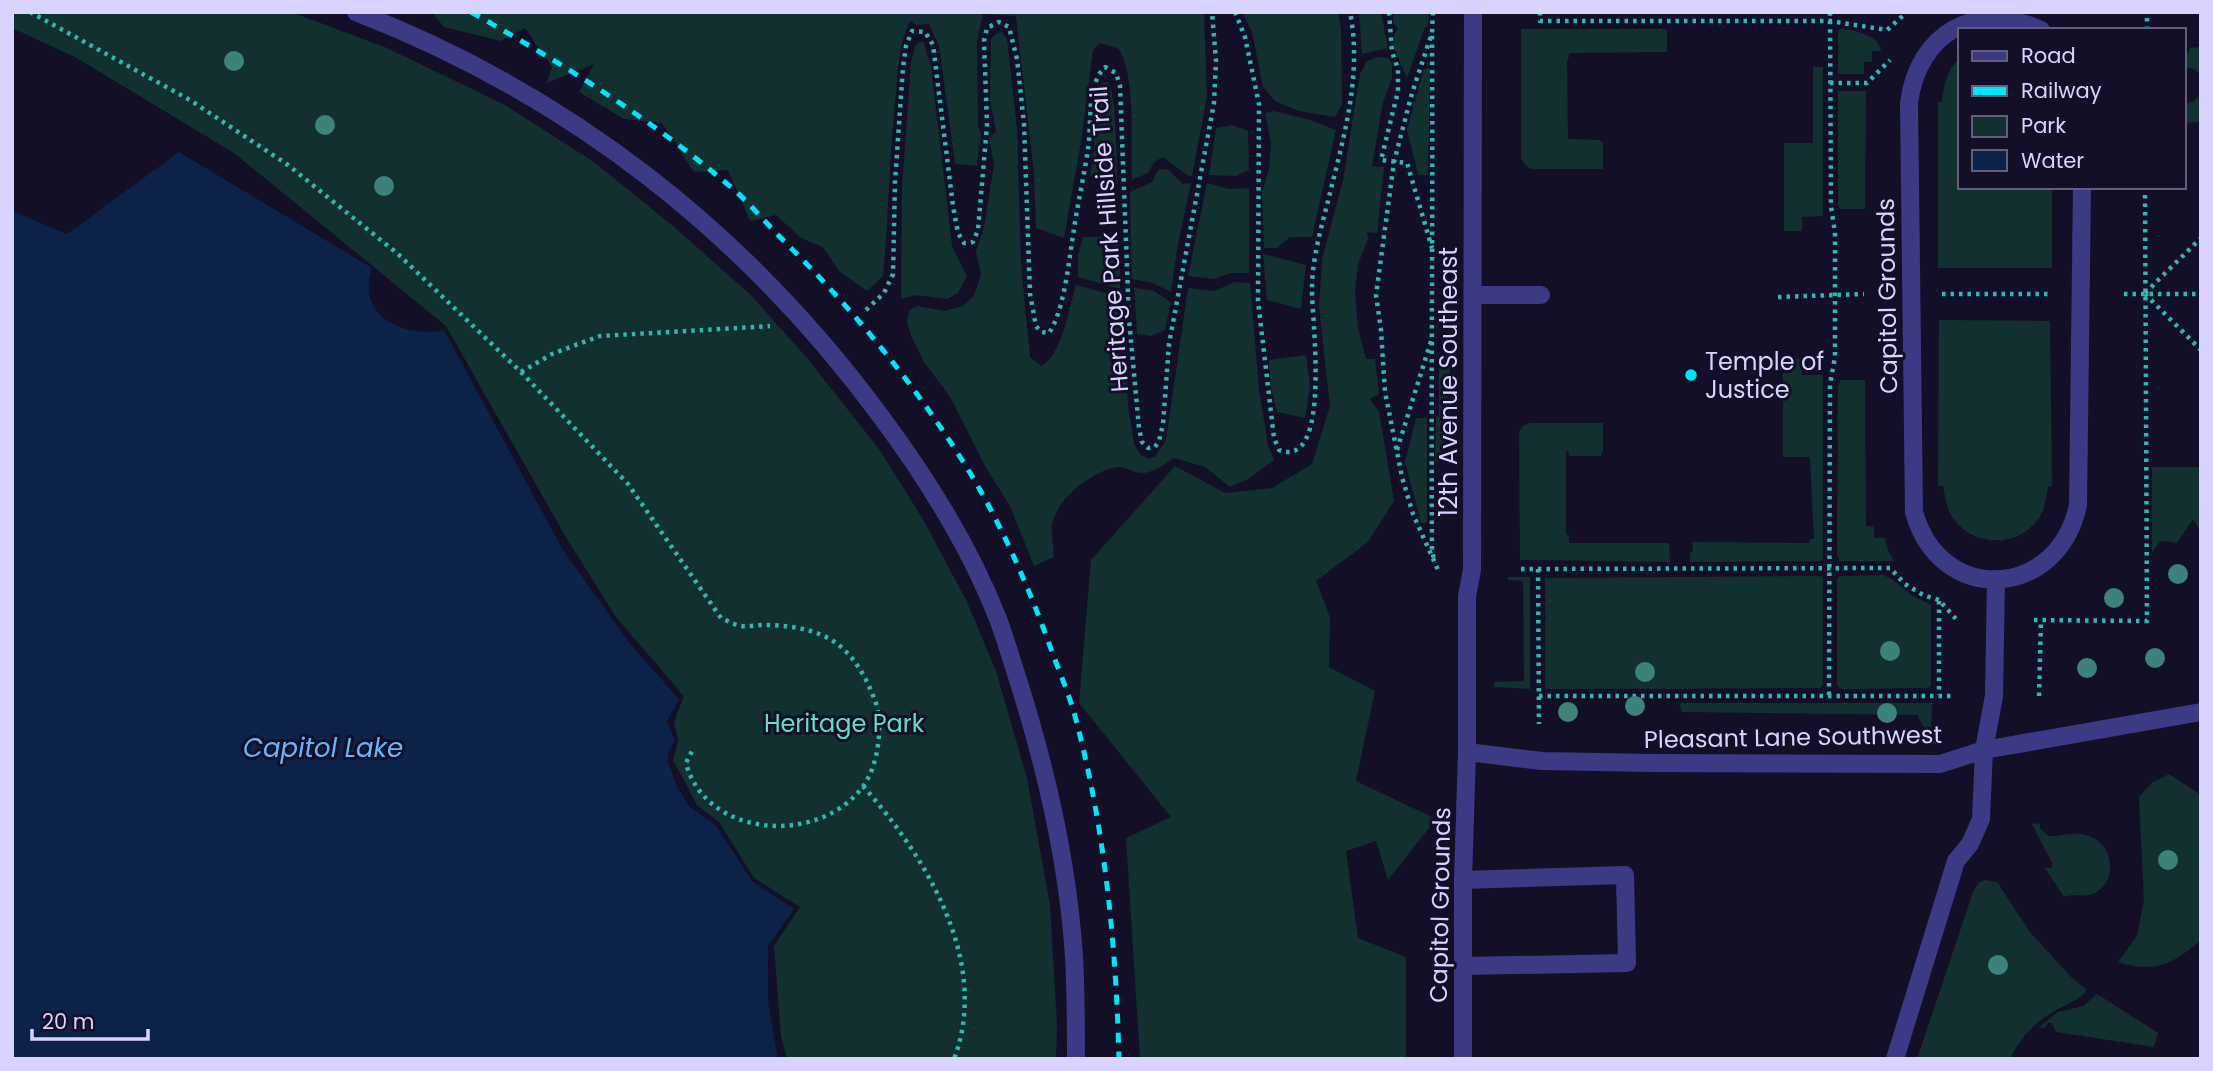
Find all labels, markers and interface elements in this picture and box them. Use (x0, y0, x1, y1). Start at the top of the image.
legend (1958, 28, 2185, 189)
text: Road (2021, 41, 2076, 70)
text: Railway (2021, 76, 2102, 105)
street label: Heritage Park Hillside Trail (1082, 85, 1136, 393)
text: Park (2021, 111, 2066, 140)
text: Water (2021, 146, 2084, 175)
street label: Capitol Grounds (1869, 198, 1905, 394)
street label: 12th Avenue Southeast (1432, 247, 1465, 517)
place label: Temple of Justice (1705, 345, 1824, 406)
marker: Temple of Justice (1683, 367, 1699, 383)
park label: Heritage Park (764, 707, 925, 740)
street label: Pleasant Lane Southwest (1644, 718, 1942, 756)
water label: Capitol Lake (243, 730, 403, 766)
street label: Capitol Grounds (1422, 807, 1458, 1003)
scale bar (32, 998, 147, 1042)
text: 20 m (42, 1007, 95, 1036)

